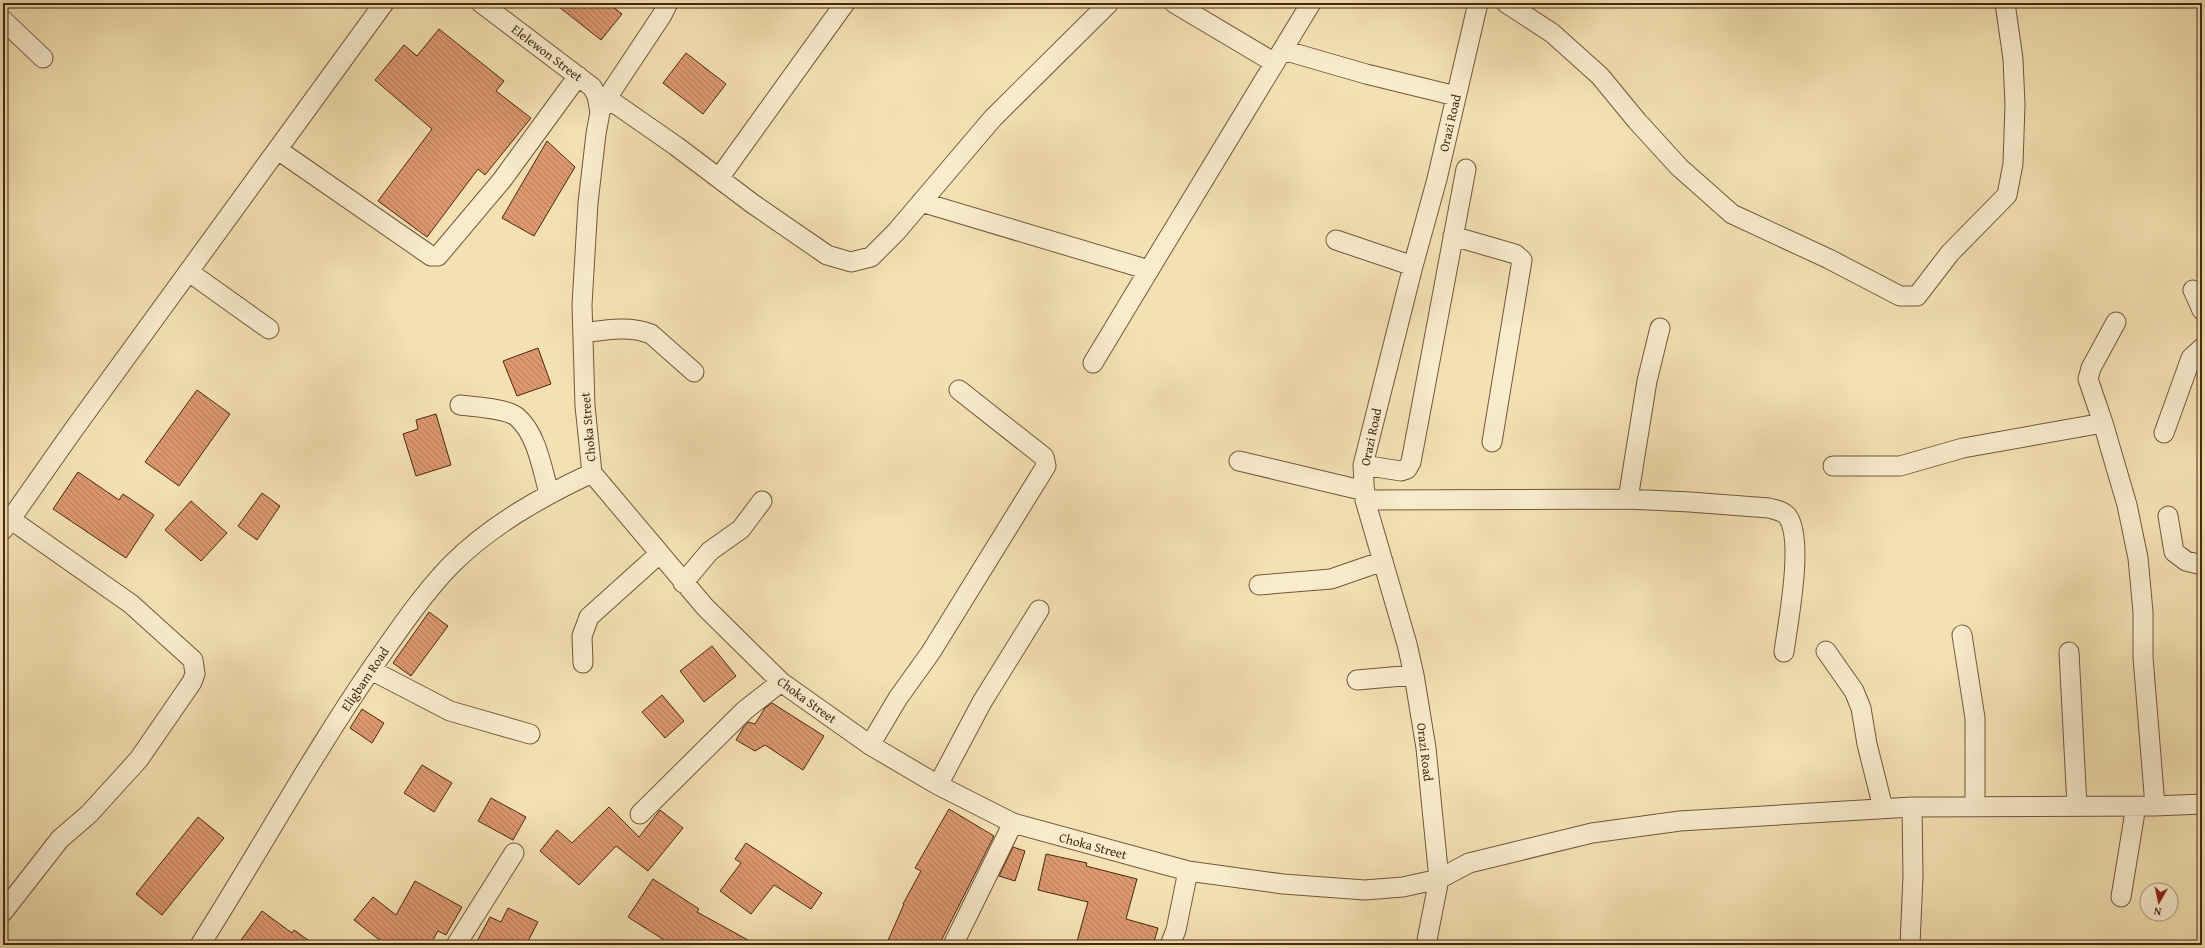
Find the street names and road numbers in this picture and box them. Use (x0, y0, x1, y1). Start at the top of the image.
street label: Elelewon Street (507, 20, 587, 86)
street label: Orazi Road (1434, 92, 1466, 154)
street label: Choka Street (575, 391, 600, 462)
street label: Orazi Road (1356, 406, 1386, 468)
street label: Eligbam Road (336, 643, 394, 715)
street label: Choka Street (773, 672, 841, 728)
street label: Orazi Road (1412, 722, 1438, 782)
street label: Choka Street (1057, 828, 1129, 864)

